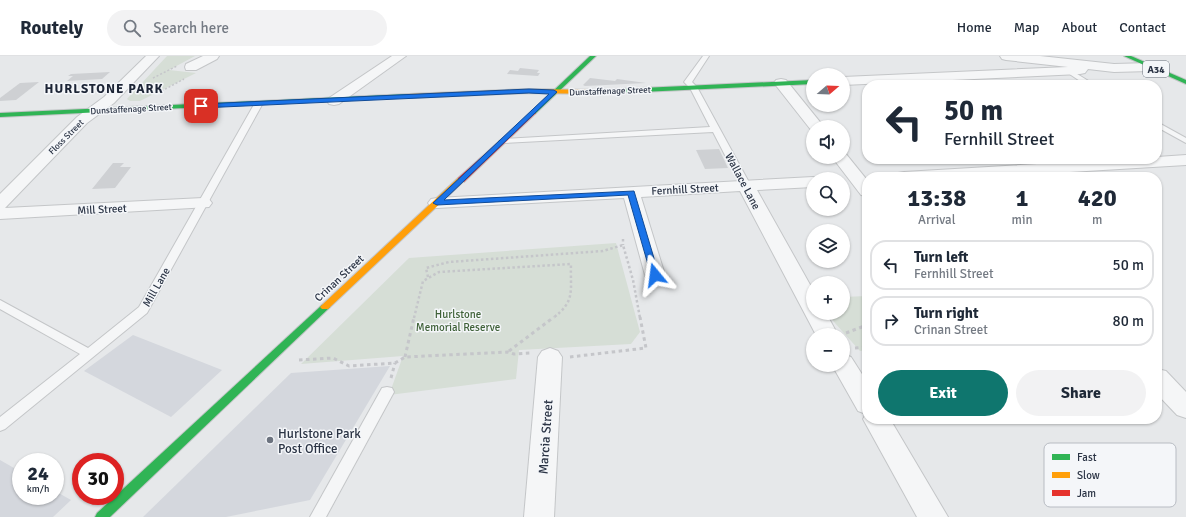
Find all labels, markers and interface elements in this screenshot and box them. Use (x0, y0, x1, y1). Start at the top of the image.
search box (107, 10, 387, 46)
text: Routely (20, 16, 83, 40)
icon: search (121, 17, 143, 39)
text: Search here (153, 19, 229, 37)
text: Home (957, 19, 992, 36)
text: Map (1014, 19, 1039, 36)
text: About (1061, 19, 1097, 36)
text: Contact (1119, 19, 1166, 36)
road number: A34 (1143, 61, 1169, 77)
north arrow (806, 68, 850, 112)
map controls (806, 68, 850, 372)
district label: HURLSTONE PARK (44, 81, 164, 97)
street label: Dunstaffenage Street (569, 85, 651, 98)
pin (184, 89, 218, 123)
text: 50 m (944, 94, 1003, 128)
icon: arrive (190, 95, 212, 117)
icon: left (878, 96, 930, 148)
street label: Dunstaffenage Street (90, 102, 172, 117)
street label: Floss Street (46, 117, 86, 157)
button: sound (806, 120, 850, 164)
text: Fernhill Street (944, 128, 1054, 150)
street label: Wallace Lane (722, 151, 763, 212)
button: search (806, 172, 850, 216)
street label: Fernhill Street (651, 181, 719, 198)
text: 13:38 (907, 183, 966, 213)
text: 1 (1016, 183, 1028, 213)
text: 420 (1078, 183, 1117, 213)
street label: Mill Street (77, 202, 127, 217)
text: Arrival (918, 212, 955, 228)
text: min (1012, 212, 1033, 228)
text: m (1092, 212, 1102, 228)
button: layers (806, 224, 850, 268)
text: Turn left (914, 248, 968, 266)
street label: Crinan Street (312, 252, 367, 304)
position arrow (634, 254, 676, 296)
icon: left (880, 254, 902, 276)
text: 50 m (1113, 256, 1144, 274)
street label: Mill Lane (140, 265, 173, 309)
text: Fernhill Street (914, 266, 994, 282)
button: + (806, 276, 850, 320)
text: Turn right (914, 304, 979, 322)
park label: Hurlstone Memorial Reserve (416, 308, 500, 334)
icon: right (880, 310, 902, 332)
text: 80 m (1113, 312, 1144, 330)
text: Crinan Street (914, 322, 988, 338)
button: − (806, 328, 850, 372)
button: Exit (878, 370, 1008, 416)
button: Share (1016, 370, 1146, 416)
street label: Marcia Street (535, 399, 557, 475)
place label: Hurlstone Park Post Office (278, 426, 361, 457)
marker: Hurlstone Park Post Office (265, 435, 275, 445)
legend (1044, 443, 1176, 507)
text: Fast (1077, 451, 1097, 464)
speed limit sign: 30 (72, 453, 124, 505)
text: 24 (27, 461, 49, 486)
text: Slow (1077, 469, 1100, 482)
text: km/h (27, 483, 49, 495)
text: Jam (1077, 487, 1096, 500)

